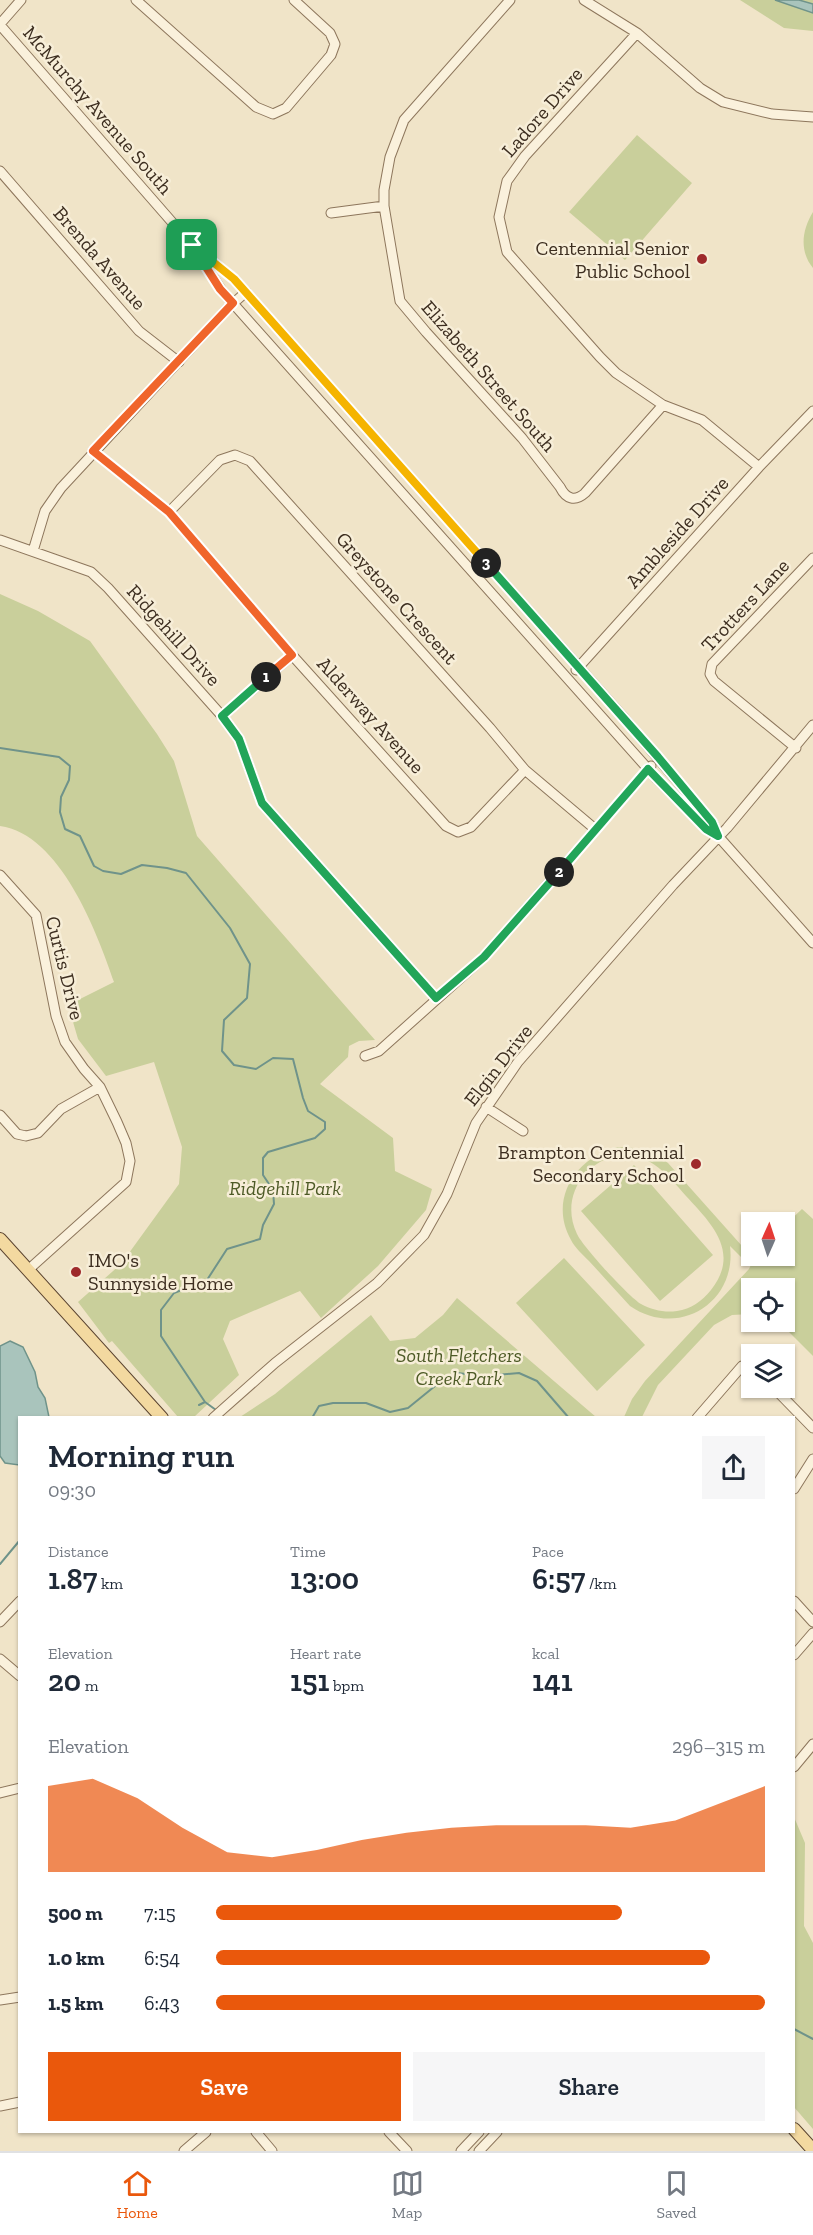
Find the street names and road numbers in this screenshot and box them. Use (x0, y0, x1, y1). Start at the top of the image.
street label: McMurchy Avenue South (18, 21, 178, 200)
street label: Ladore Drive (496, 62, 588, 162)
street label: Brenda Avenue (49, 201, 151, 315)
street label: Elizabeth Street South (417, 295, 562, 457)
street label: Ambleside Drive (621, 471, 733, 593)
street label: Greystone Crescent (331, 527, 463, 670)
street label: Trotters Lane (696, 554, 794, 656)
street label: Ridgehill Drive (122, 579, 226, 691)
street label: Alderway Avenue (312, 652, 430, 778)
street label: Curtis Drive (41, 914, 89, 1022)
street label: Elgin Drive (459, 1019, 537, 1111)

